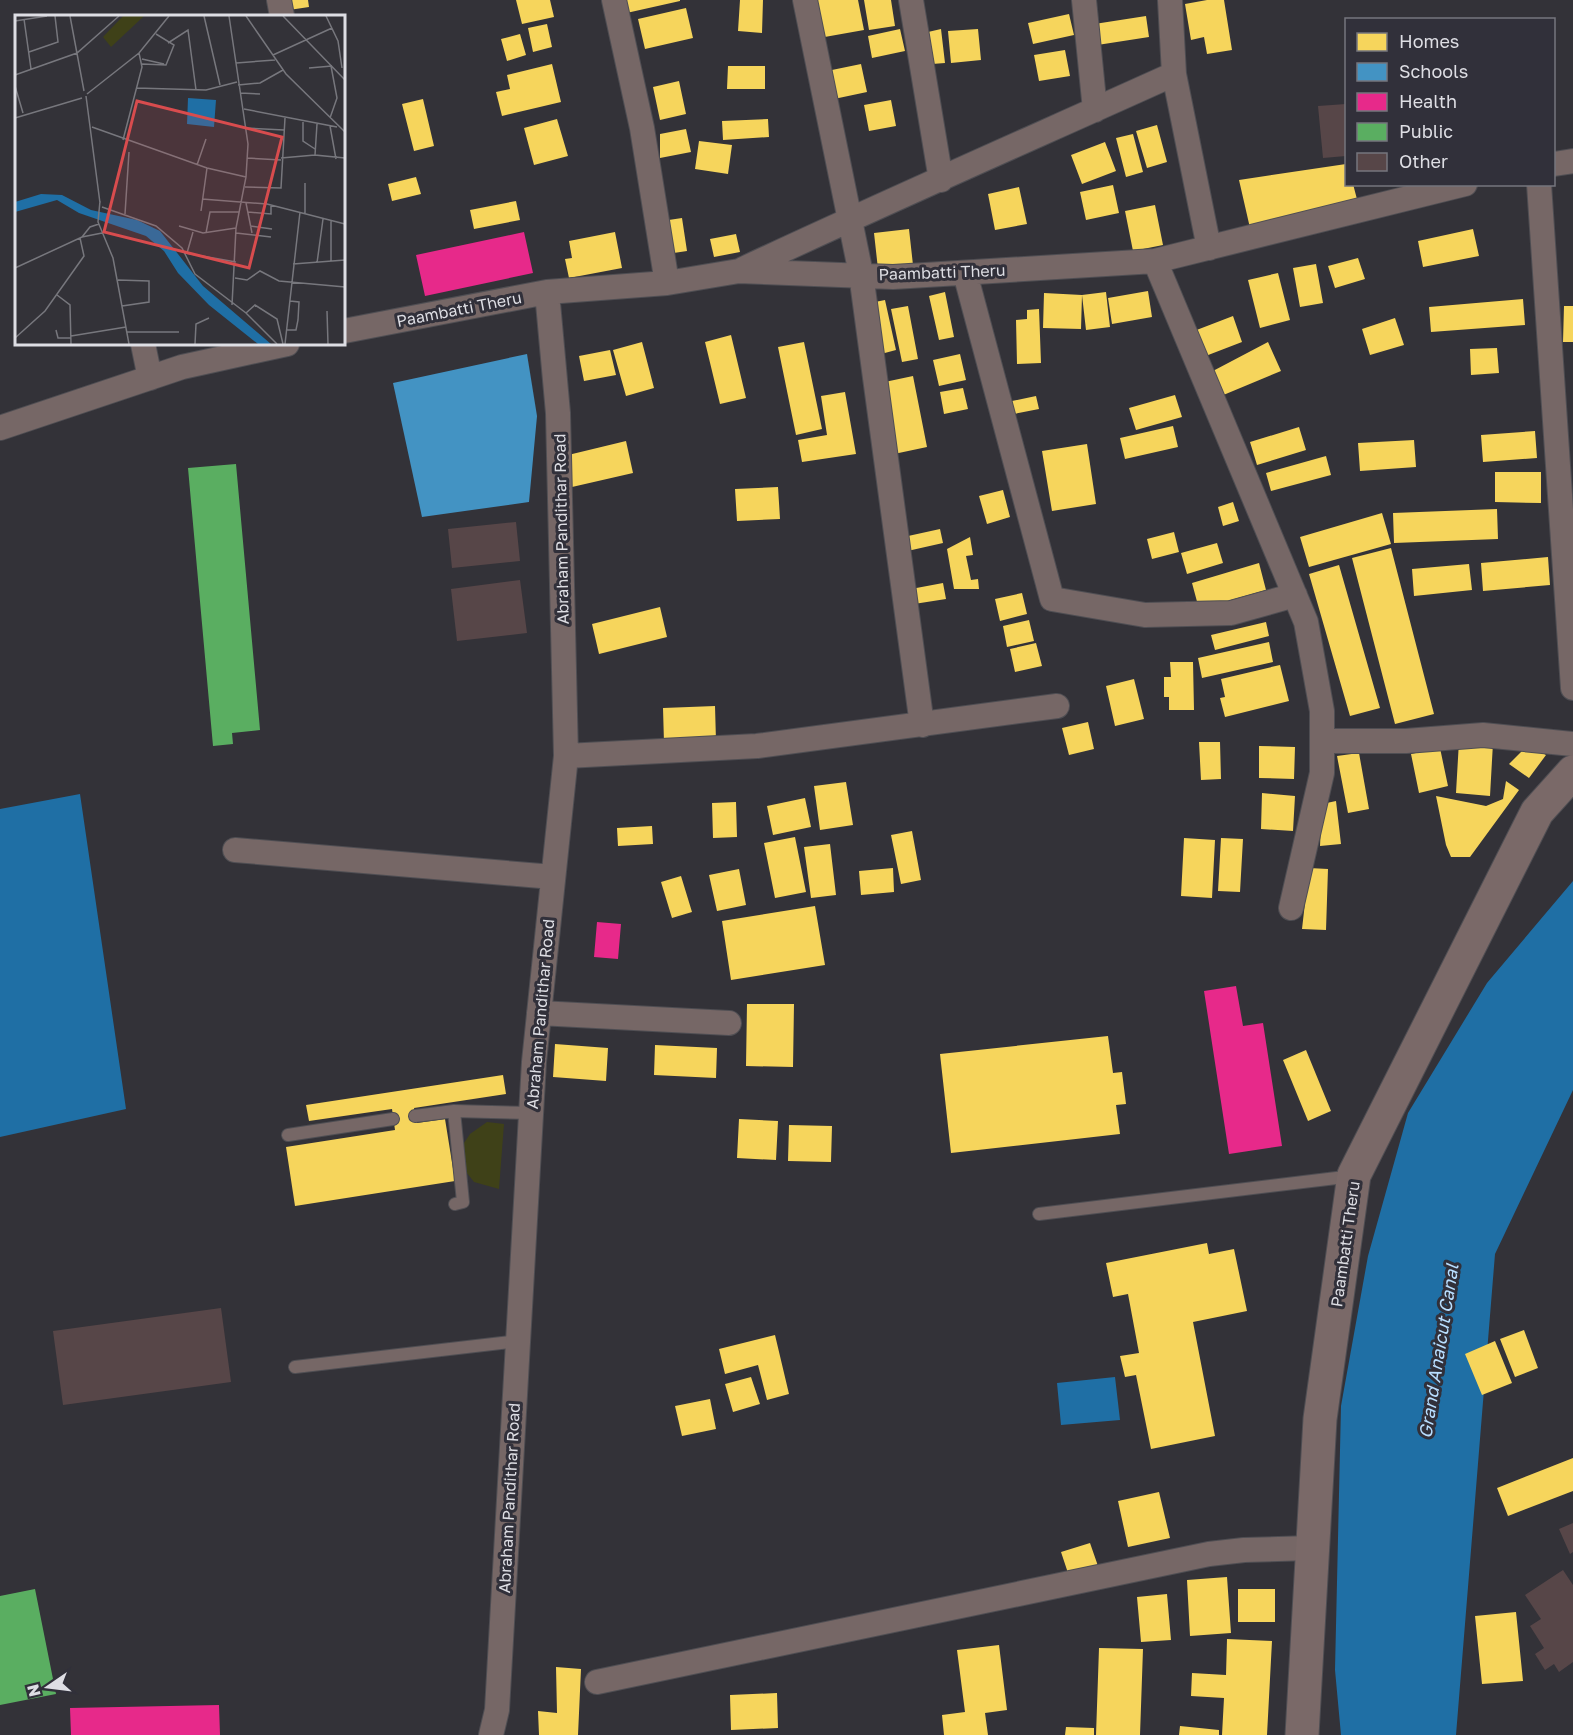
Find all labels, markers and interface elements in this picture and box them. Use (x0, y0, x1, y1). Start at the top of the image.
inset map (15, 15, 345, 345)
legend (1345, 18, 1555, 186)
text: Homes (1399, 30, 1459, 52)
text: Schools (1399, 60, 1468, 82)
text: Health (1399, 90, 1457, 112)
text: Public (1399, 120, 1453, 142)
text: Other (1399, 150, 1448, 172)
street label: Paambatti Theru (878, 260, 1006, 284)
street label: Paambatti Theru (395, 287, 523, 331)
street label: Abraham Pandithar Road (549, 433, 573, 625)
street label: Abraham Pandithar Road (522, 918, 558, 1110)
street label: Paambatti Theru (1326, 1180, 1364, 1308)
water label: Grand Anaicut Canal (1413, 1261, 1463, 1440)
street label: Abraham Pandithar Road (494, 1402, 524, 1594)
north arrow (18, 1657, 78, 1717)
text: N (22, 1682, 45, 1699)

